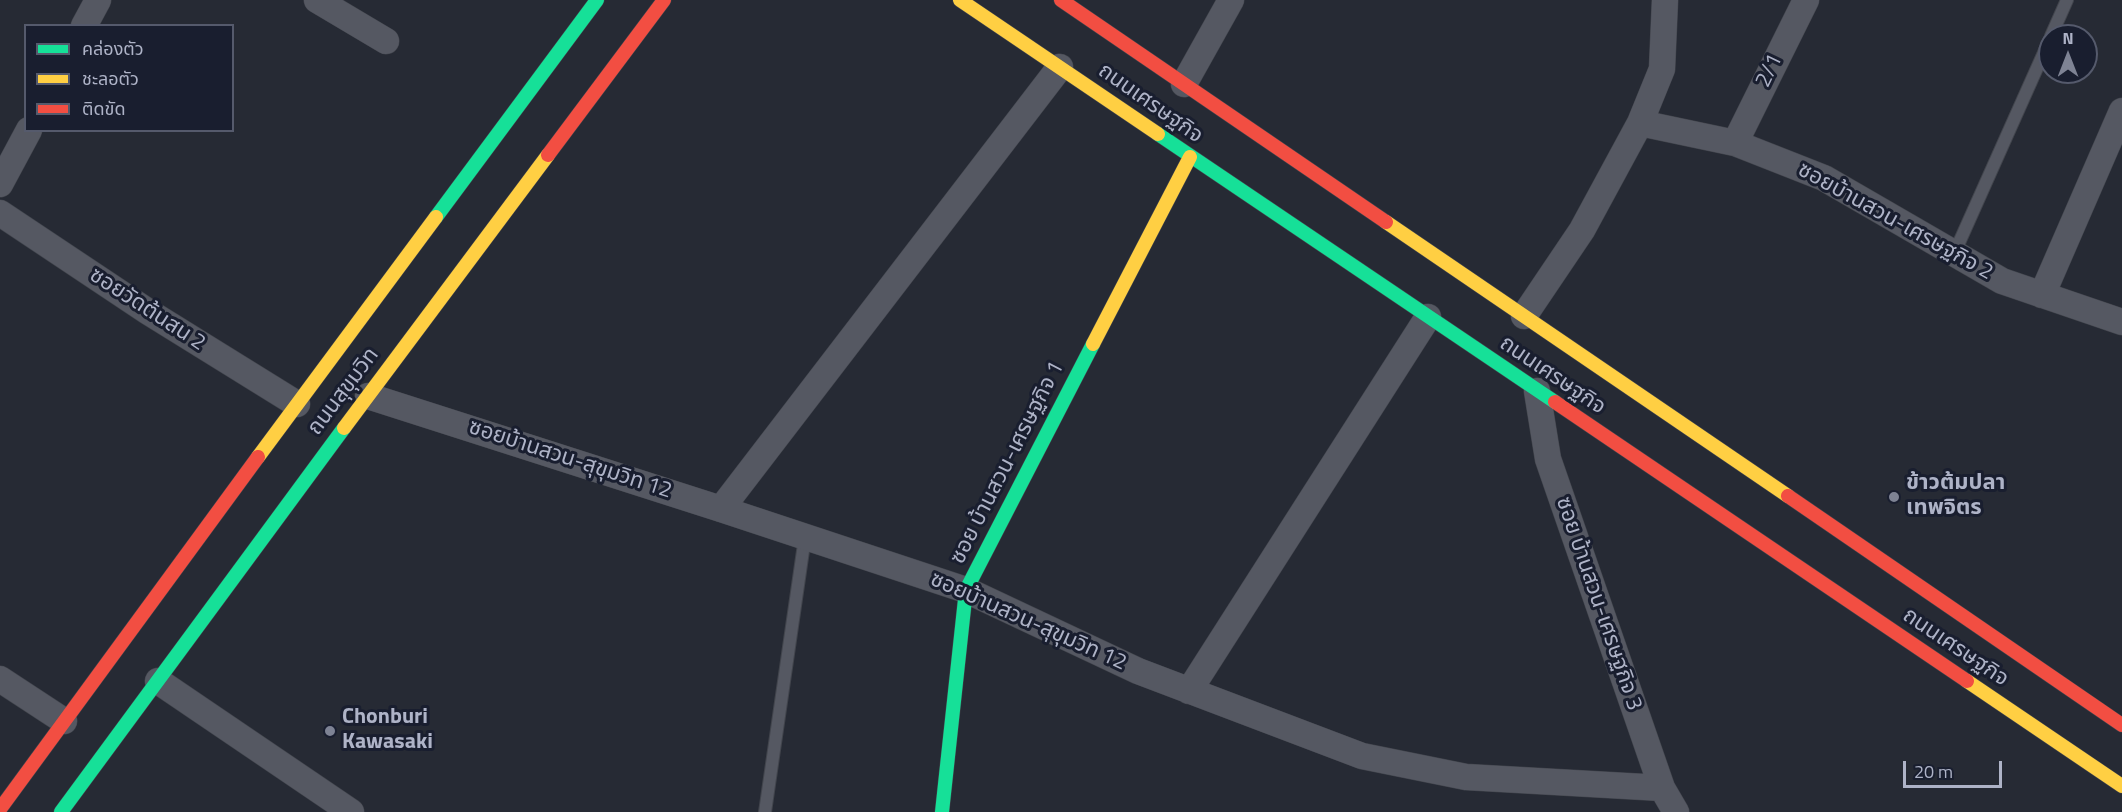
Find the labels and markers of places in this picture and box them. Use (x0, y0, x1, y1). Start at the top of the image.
place label: ข้าวต้มปลา เทพจิตร (1906, 471, 2005, 522)
marker: ข้าวต้มปลา เทพจิตร (1887, 490, 1901, 504)
place label: Chonburi Kawasaki (342, 705, 433, 756)
marker: Chonburi Kawasaki (323, 724, 337, 738)

